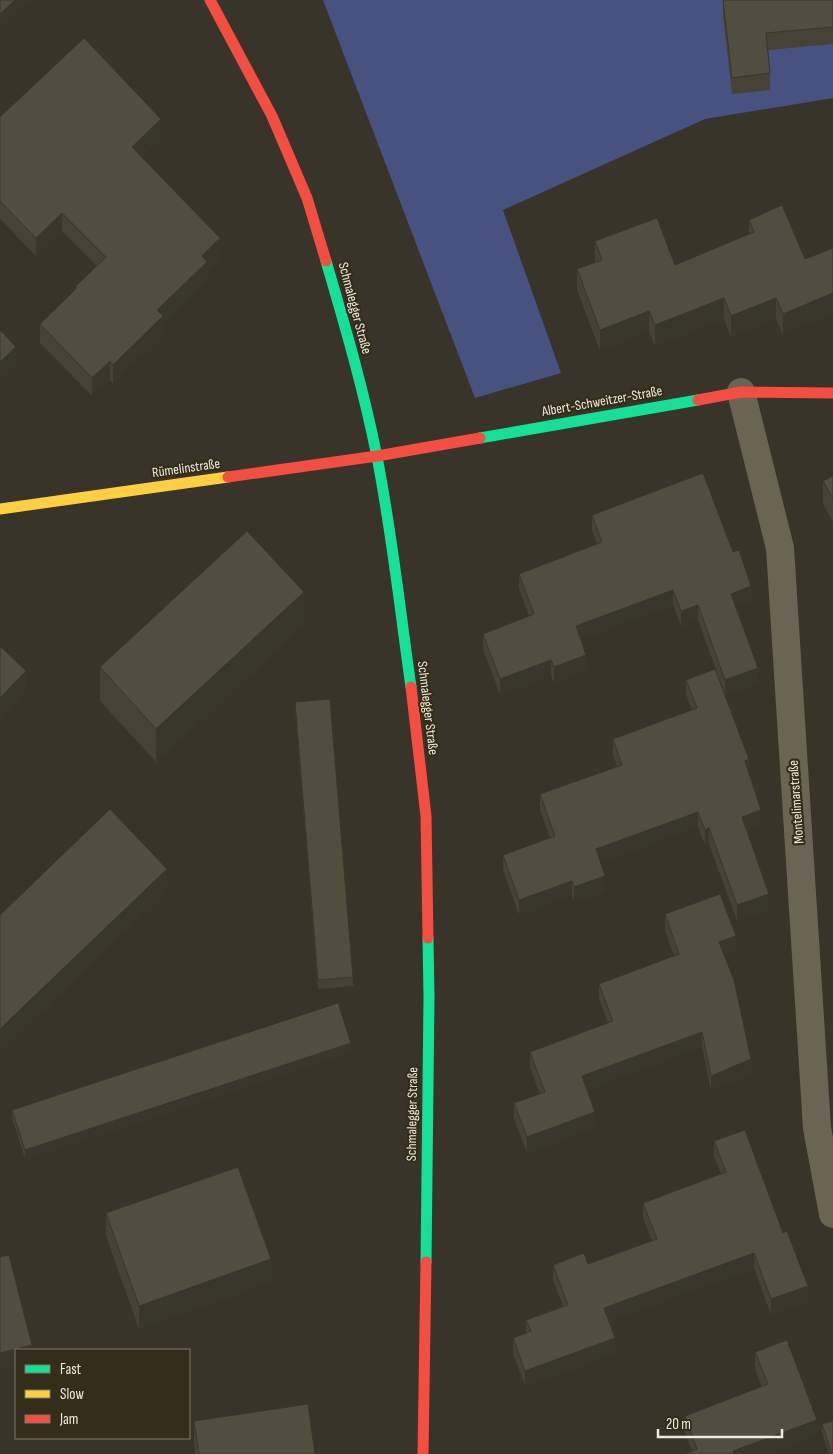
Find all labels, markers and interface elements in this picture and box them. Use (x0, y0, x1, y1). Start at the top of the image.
street label: Schmalegger Straße (335, 260, 375, 356)
street label: Albert-Schweitzer-Straße (539, 382, 664, 420)
street label: Rümelinstraße (151, 455, 221, 481)
street label: Schmalegger Straße (414, 660, 442, 756)
street label: Montelimarstraße (785, 760, 807, 844)
street label: Schmalegger Straße (403, 1067, 421, 1161)
legend (15, 1349, 190, 1439)
text: Fast (60, 1360, 82, 1379)
text: Slow (60, 1385, 84, 1404)
scale bar (658, 1406, 782, 1438)
text: Jam (59, 1410, 78, 1429)
text: 20 m (666, 1415, 691, 1434)

